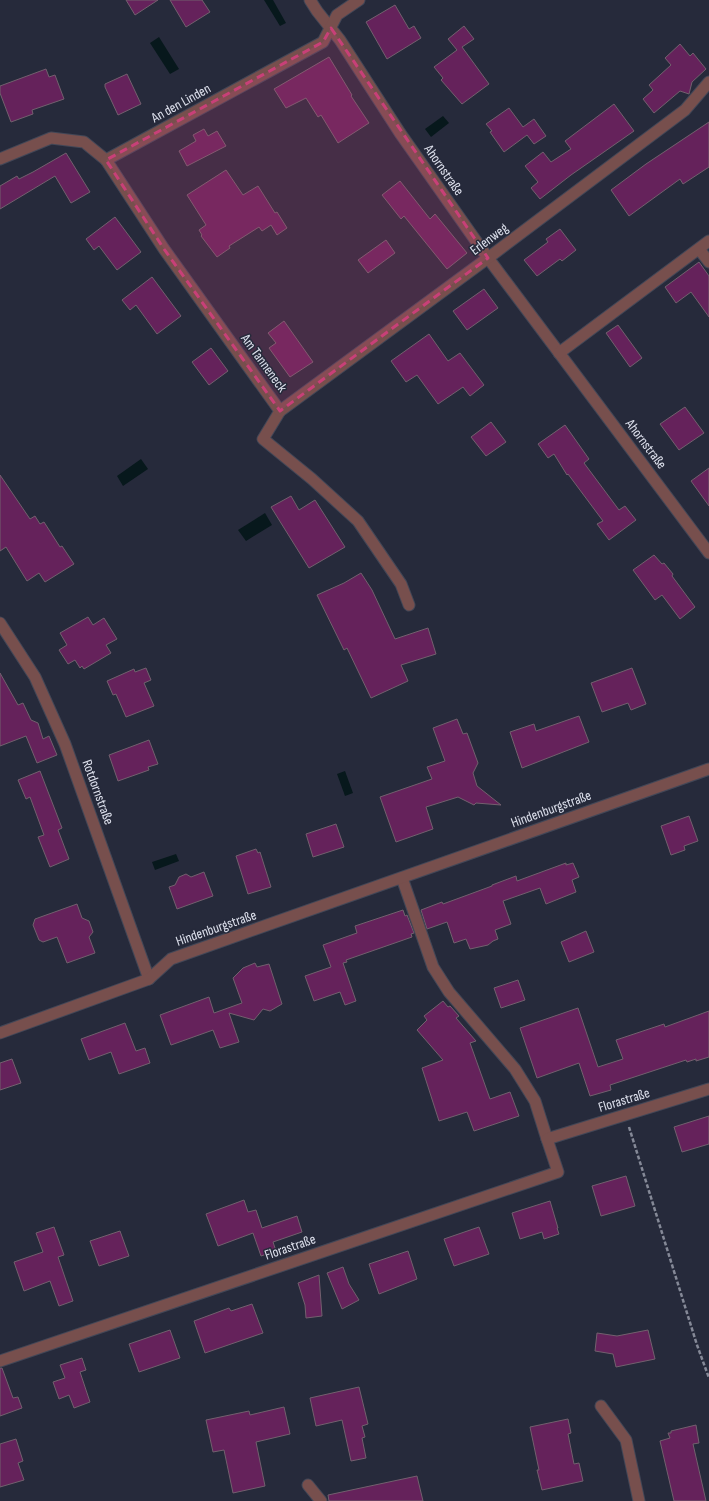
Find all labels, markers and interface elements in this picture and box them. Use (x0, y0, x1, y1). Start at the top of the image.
street label: An den Linden (147, 80, 214, 127)
street label: Ahornstraße (420, 141, 468, 199)
street label: Erlenweg (467, 219, 512, 259)
street label: Am Tanneneck (237, 330, 291, 396)
street label: Ahornstraße (621, 415, 670, 472)
street label: Rotdornstraße (78, 757, 118, 827)
street label: Hindenburgstraße (509, 787, 593, 831)
street label: Hindenburgstraße (173, 906, 259, 950)
street label: Florastraße (596, 1084, 652, 1116)
street label: Florastraße (262, 1230, 318, 1264)

